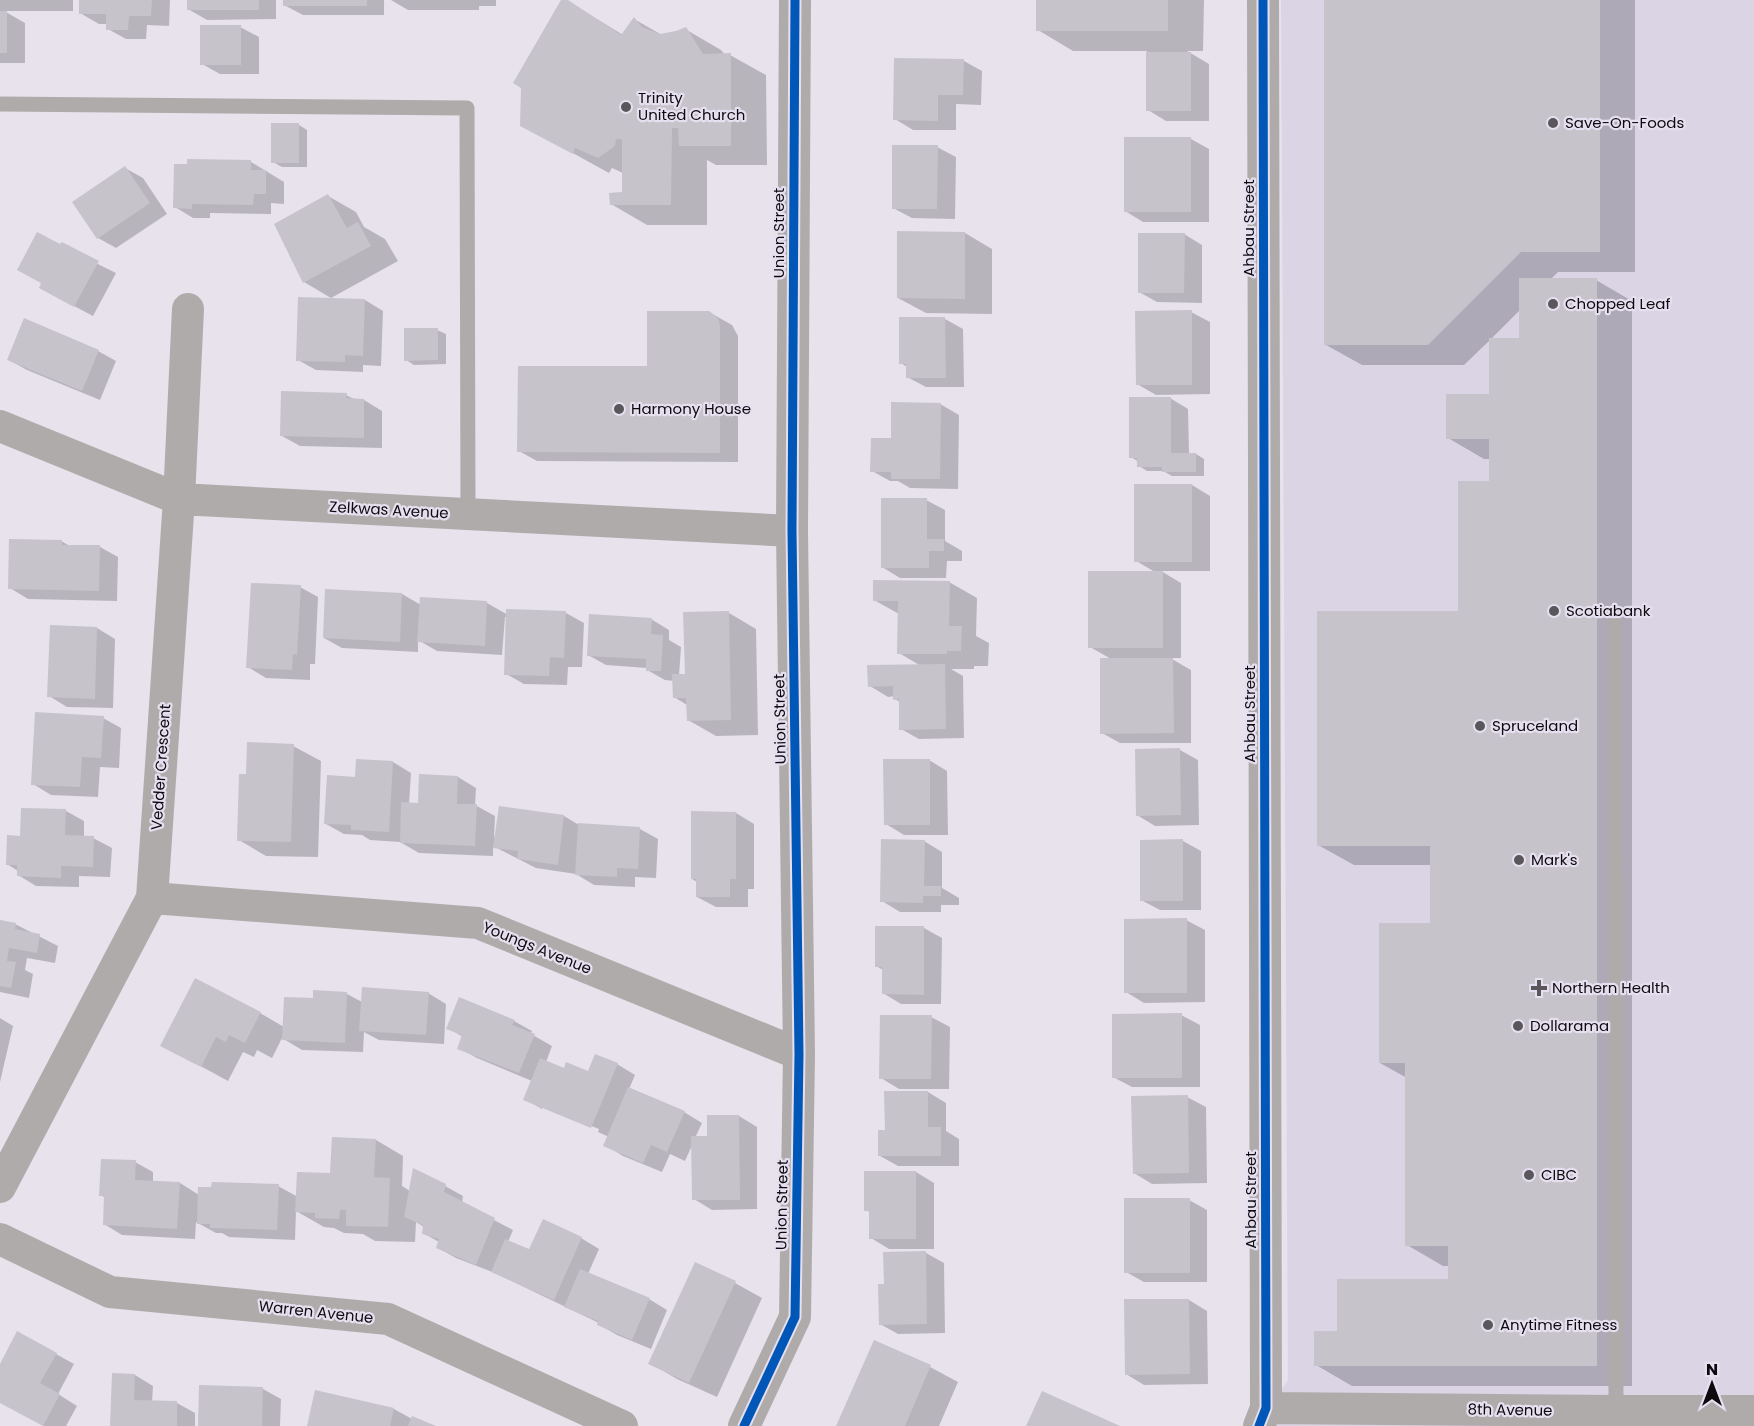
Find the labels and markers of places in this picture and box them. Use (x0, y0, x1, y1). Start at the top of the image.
place label: Trinity United Church (638, 87, 745, 125)
marker: Trinity United Church (619, 100, 633, 114)
place label: Save-On-Foods (1565, 112, 1684, 133)
marker: Save-On-Foods (1546, 116, 1560, 130)
place label: Chopped Leaf (1565, 293, 1670, 314)
marker: Chopped Leaf (1546, 297, 1560, 311)
place label: Harmony House (631, 398, 751, 419)
marker: Harmony House (612, 402, 626, 416)
place label: Scotiabank (1566, 600, 1651, 621)
marker: Scotiabank (1547, 604, 1561, 618)
place label: Spruceland (1492, 715, 1578, 736)
marker: Spruceland (1473, 719, 1487, 733)
place label: Mark's (1531, 849, 1578, 870)
marker: Mark's (1512, 853, 1526, 867)
place label: Northern Health (1552, 977, 1670, 998)
marker: Northern Health (1530, 979, 1548, 997)
place label: Dollarama (1530, 1015, 1609, 1036)
marker: Dollarama (1511, 1019, 1525, 1033)
place label: CIBC (1541, 1164, 1577, 1185)
marker: CIBC (1522, 1168, 1536, 1182)
place label: Anytime Fitness (1500, 1314, 1618, 1335)
marker: Anytime Fitness (1481, 1318, 1495, 1332)

